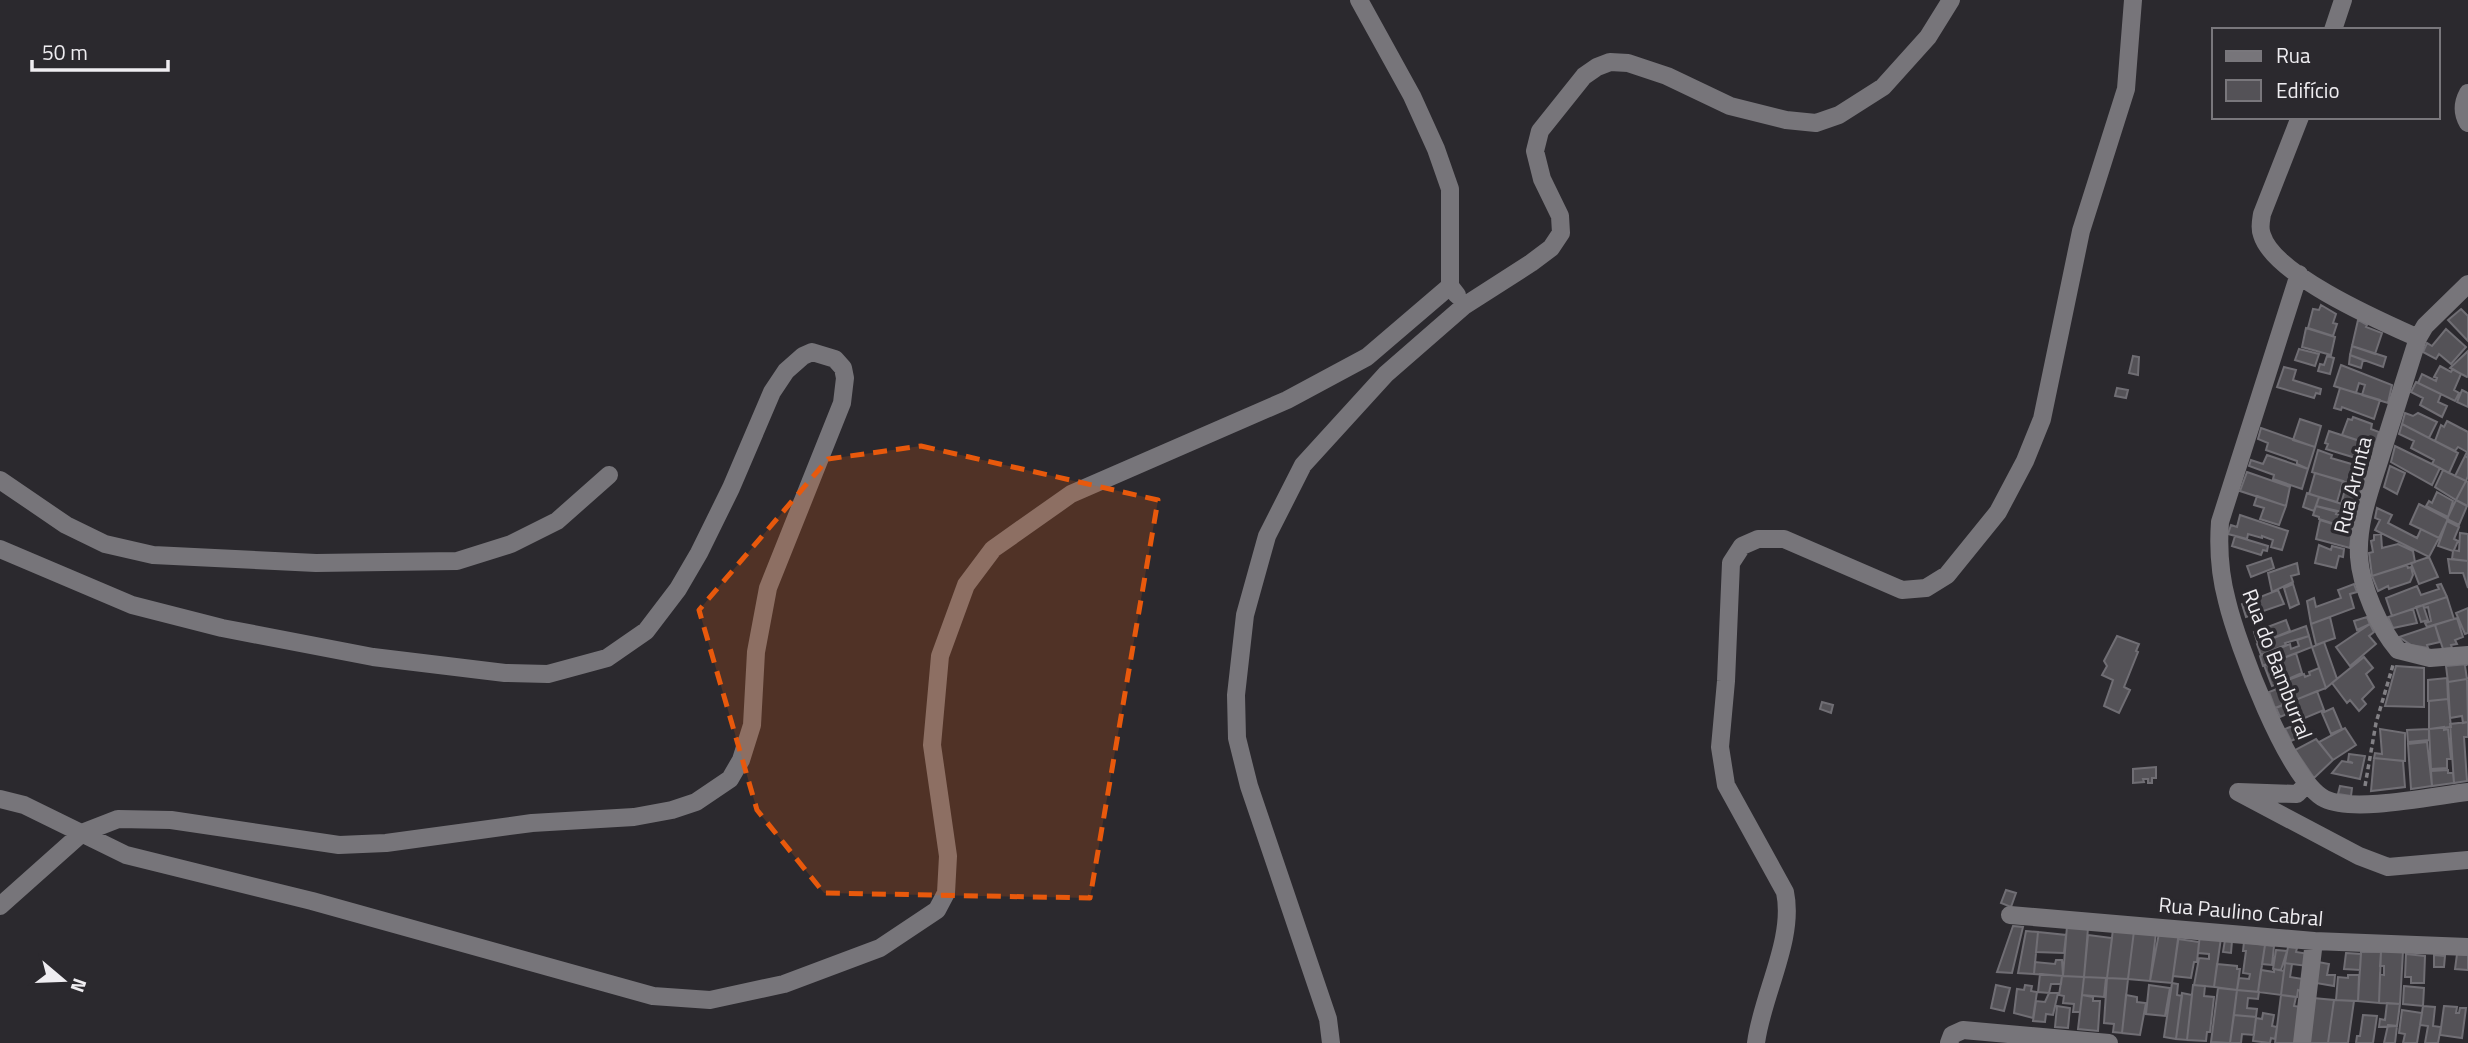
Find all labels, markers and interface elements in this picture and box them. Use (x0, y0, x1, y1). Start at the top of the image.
scale bar (32, 28, 168, 72)
legend (2212, 28, 2440, 119)
text: 50 m (42, 36, 88, 68)
text: Rua (2276, 39, 2311, 71)
text: Edifício (2276, 74, 2340, 106)
street label: Rua Arunta (2324, 433, 2380, 537)
street label: Rua do Bamburral (2235, 584, 2321, 744)
street label: Rua Paulino Cabral (2157, 888, 2325, 934)
north arrow (28, 945, 98, 1015)
text: N (64, 975, 95, 997)

